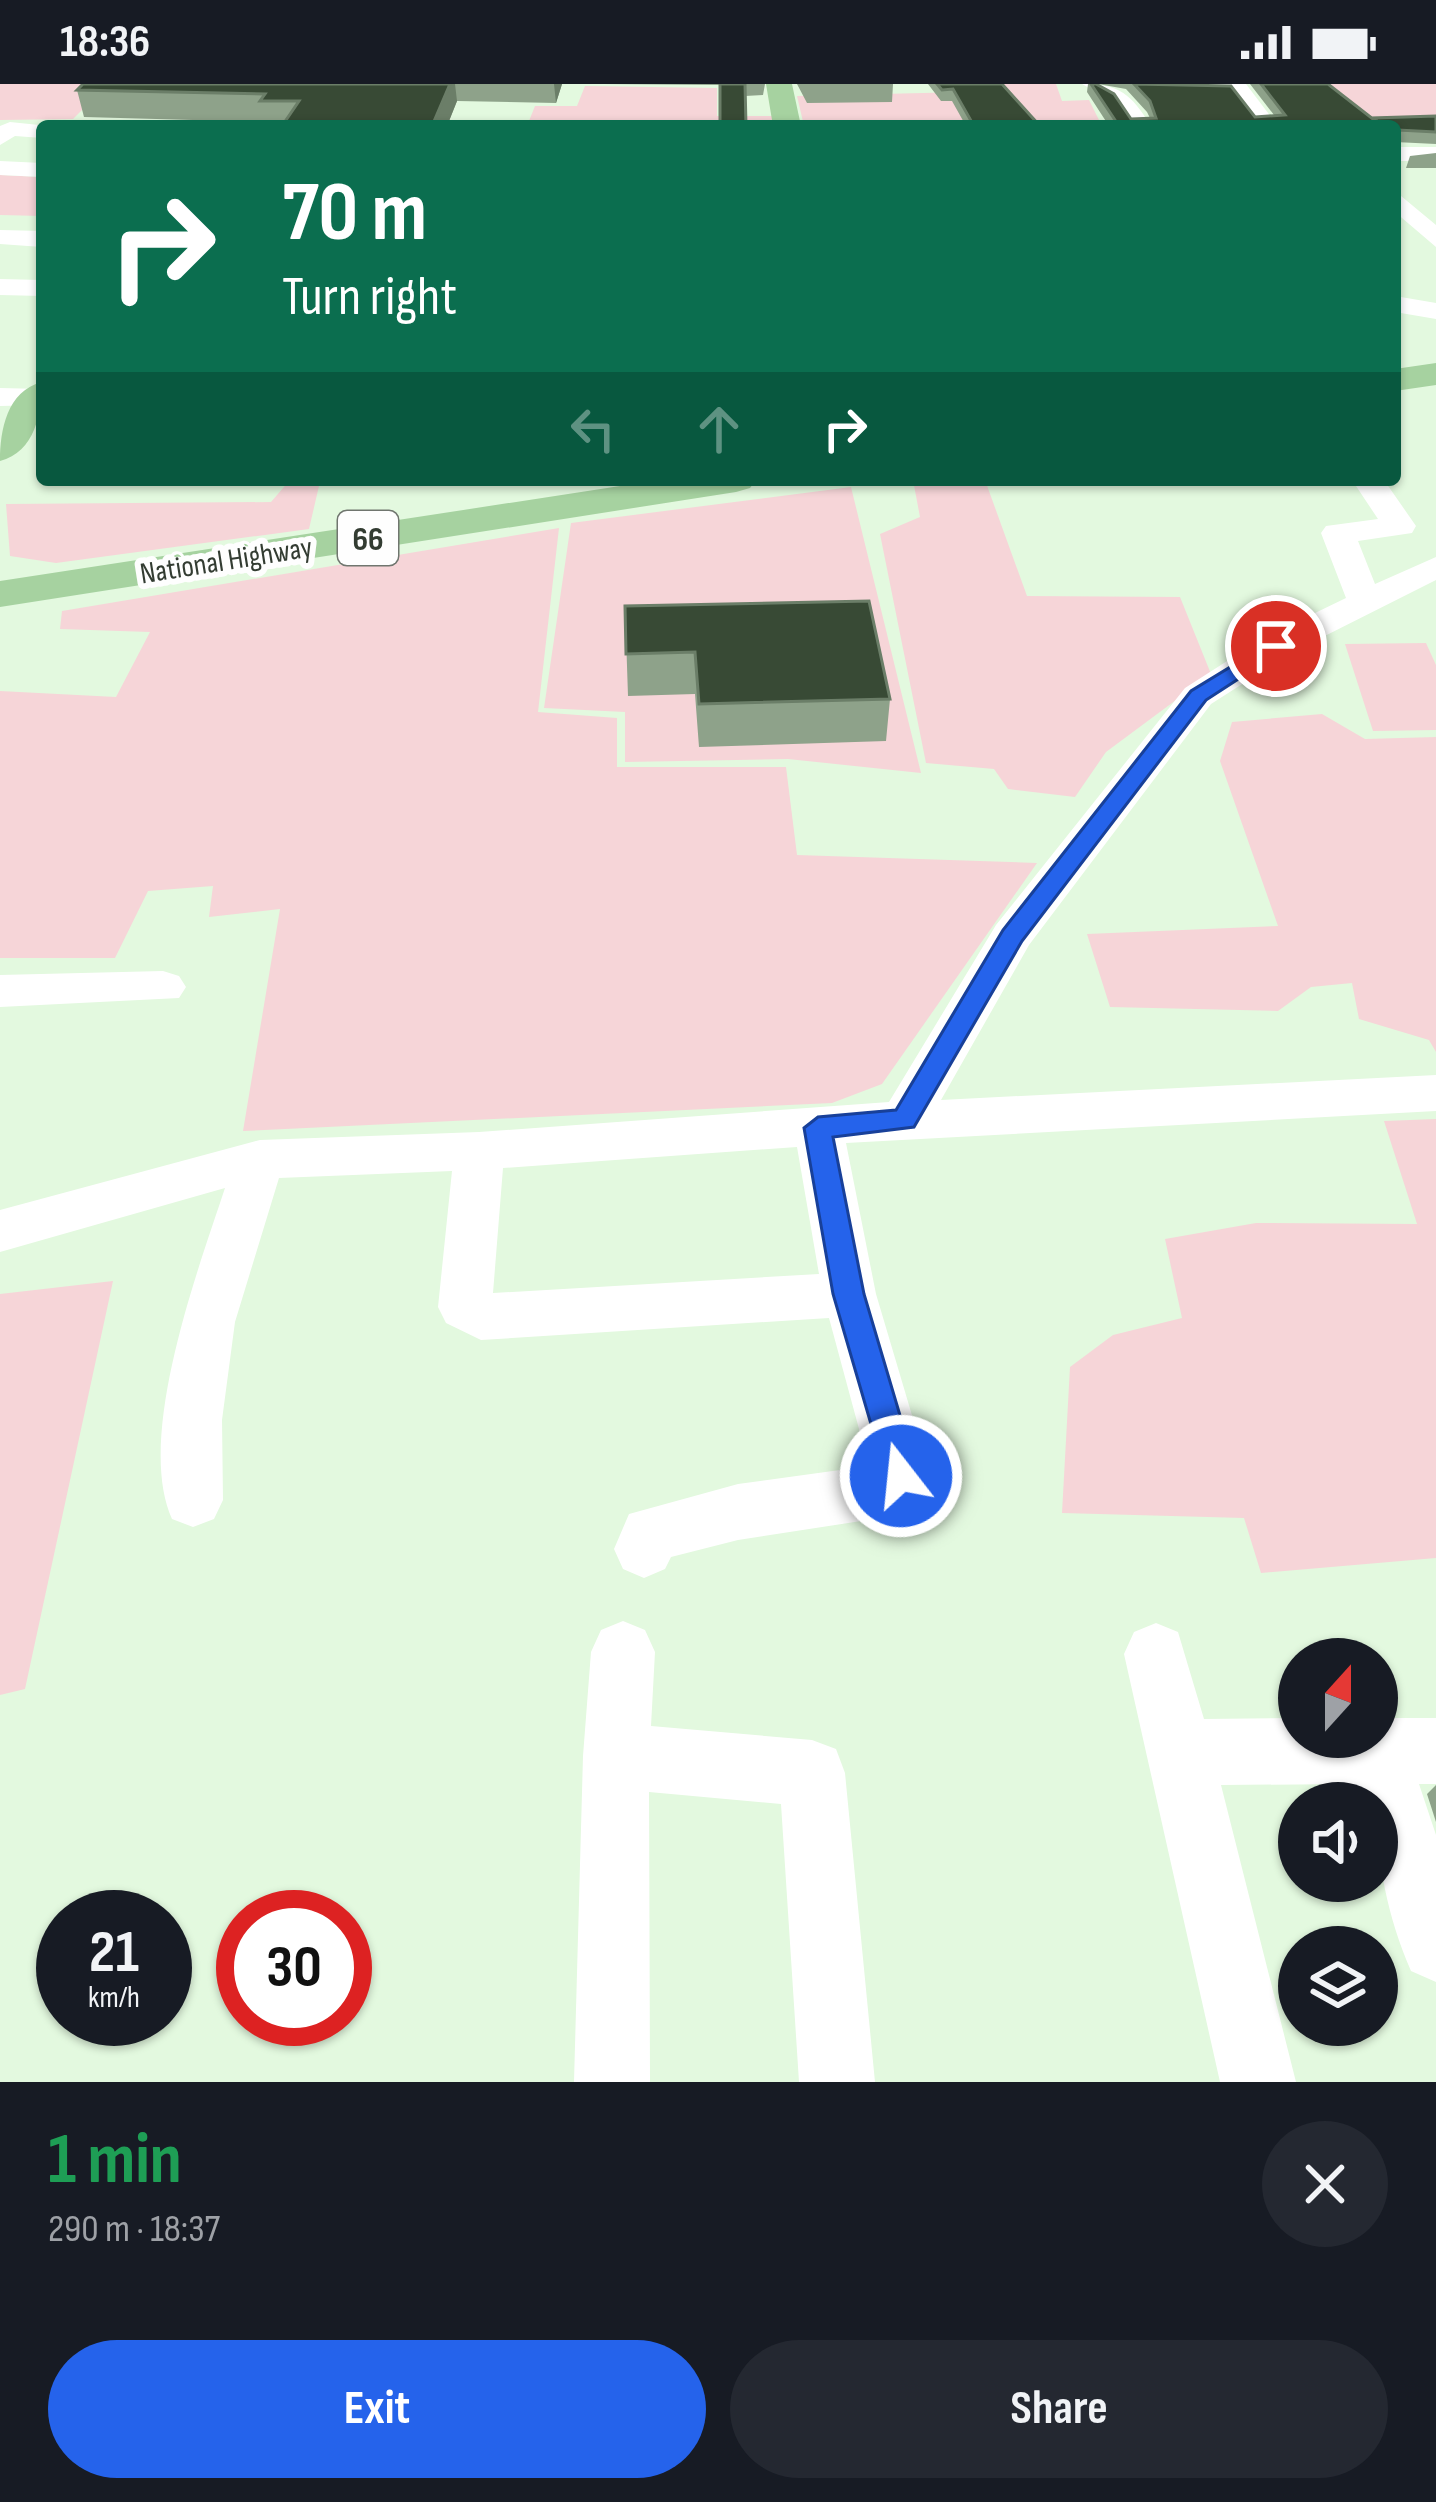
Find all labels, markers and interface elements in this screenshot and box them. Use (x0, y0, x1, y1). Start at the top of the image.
text: 18:36 (60, 15, 150, 70)
text: 70 m (282, 163, 427, 264)
icon: right (84, 168, 240, 324)
text: Turn right (282, 265, 457, 330)
icon: left (560, 396, 626, 462)
icon: ahead (686, 396, 752, 462)
icon: right (812, 396, 878, 462)
road number: 66 (338, 511, 398, 565)
street label: National Highway (138, 530, 315, 592)
pin (1225, 595, 1327, 697)
icon: arrive (1243, 613, 1309, 679)
position arrow (838, 1413, 964, 1539)
north arrow (1278, 1638, 1398, 1758)
map controls (1278, 1638, 1398, 2046)
button: sound (1278, 1782, 1398, 1902)
speed limit sign: 30 (216, 1890, 372, 2046)
text: 21 (89, 1917, 139, 1989)
button: layers (1278, 1926, 1398, 2046)
text: km/h (88, 1980, 140, 2016)
text: 1 min (48, 2117, 182, 2204)
button: close (1262, 2121, 1388, 2247)
text: 290 m · 18:37 (48, 2206, 220, 2253)
button: Exit (48, 2340, 706, 2478)
button: Share (730, 2340, 1388, 2478)

